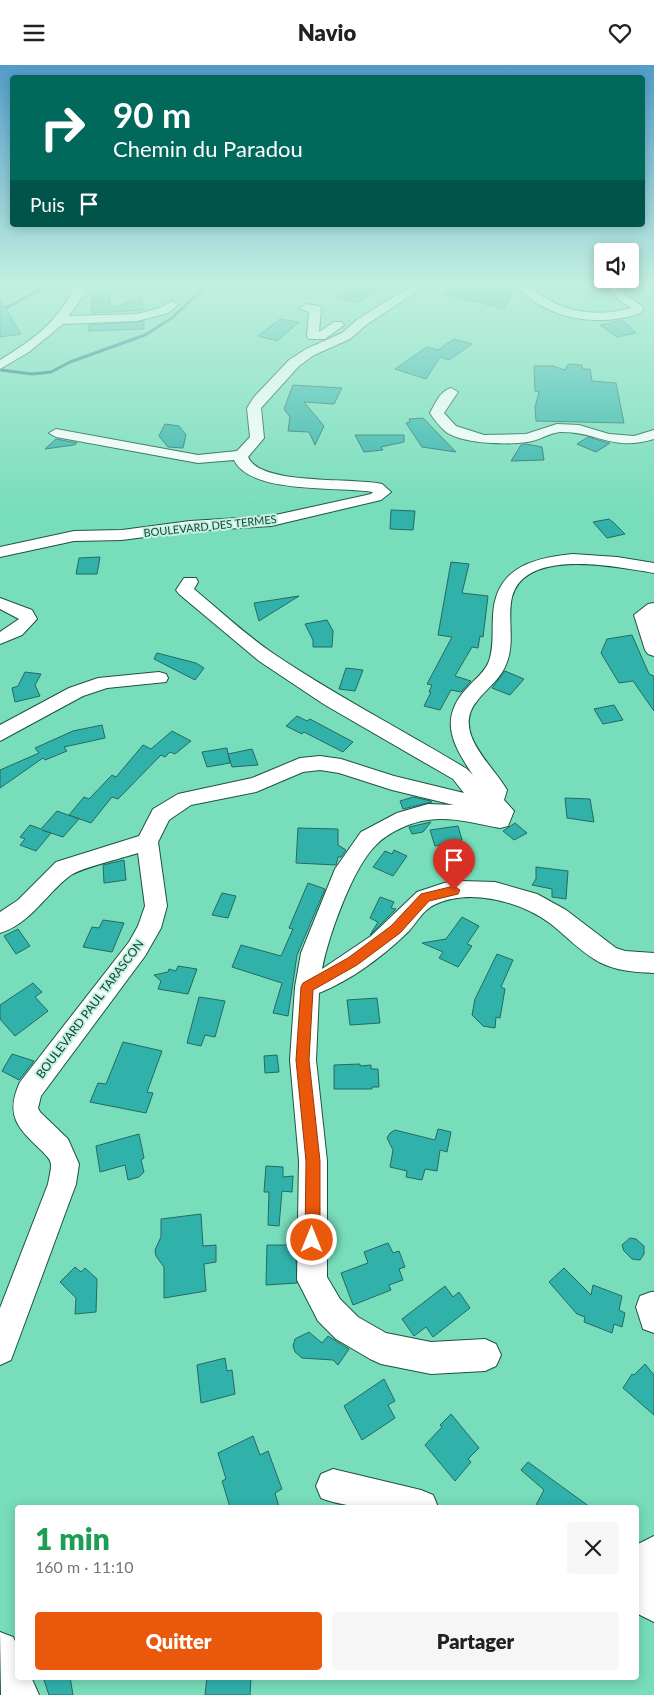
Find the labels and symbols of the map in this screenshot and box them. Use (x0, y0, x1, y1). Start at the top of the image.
street label: BOULEVARD DES TERMES (143, 512, 277, 539)
pin (433, 839, 475, 890)
street label: BOULEVARD PAUL TARASCON (33, 936, 147, 1081)
position arrow (285, 1213, 337, 1265)

